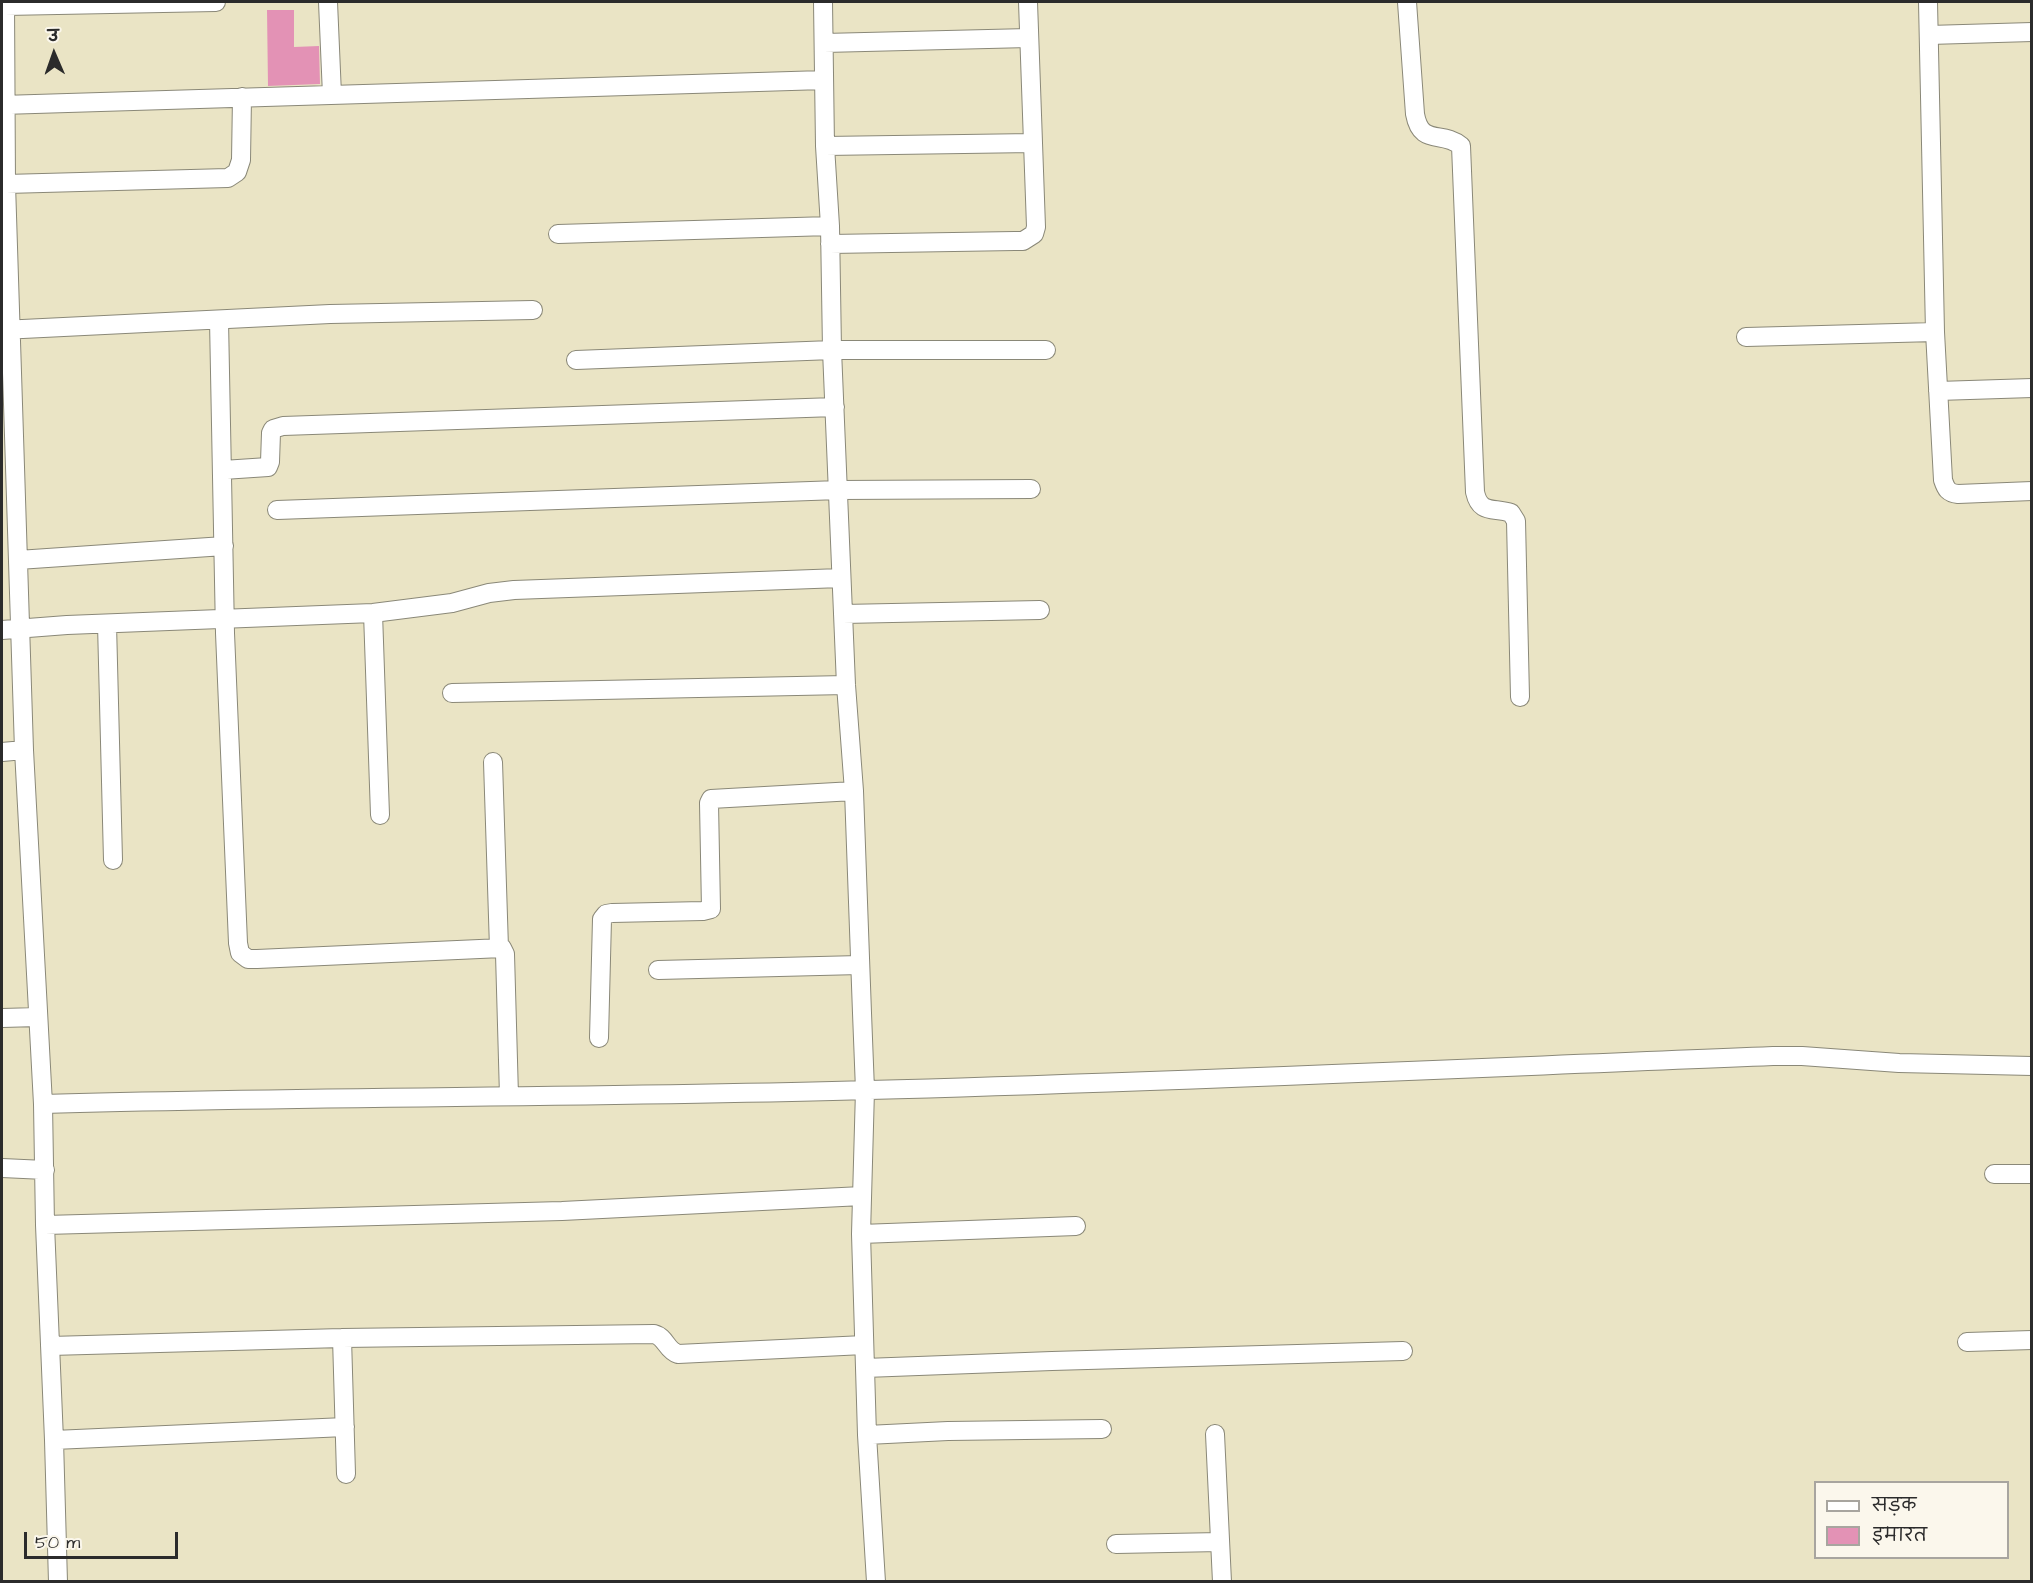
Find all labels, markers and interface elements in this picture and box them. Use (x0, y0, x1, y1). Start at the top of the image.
north arrow (24, 24, 84, 84)
text: उ (48, 25, 59, 47)
legend (1814, 1481, 2009, 1559)
text: सड़क (1872, 1493, 1916, 1518)
scale bar (27, 1520, 182, 1558)
text: इमारत (1872, 1523, 1927, 1548)
text: 50 m (35, 1530, 80, 1555)

